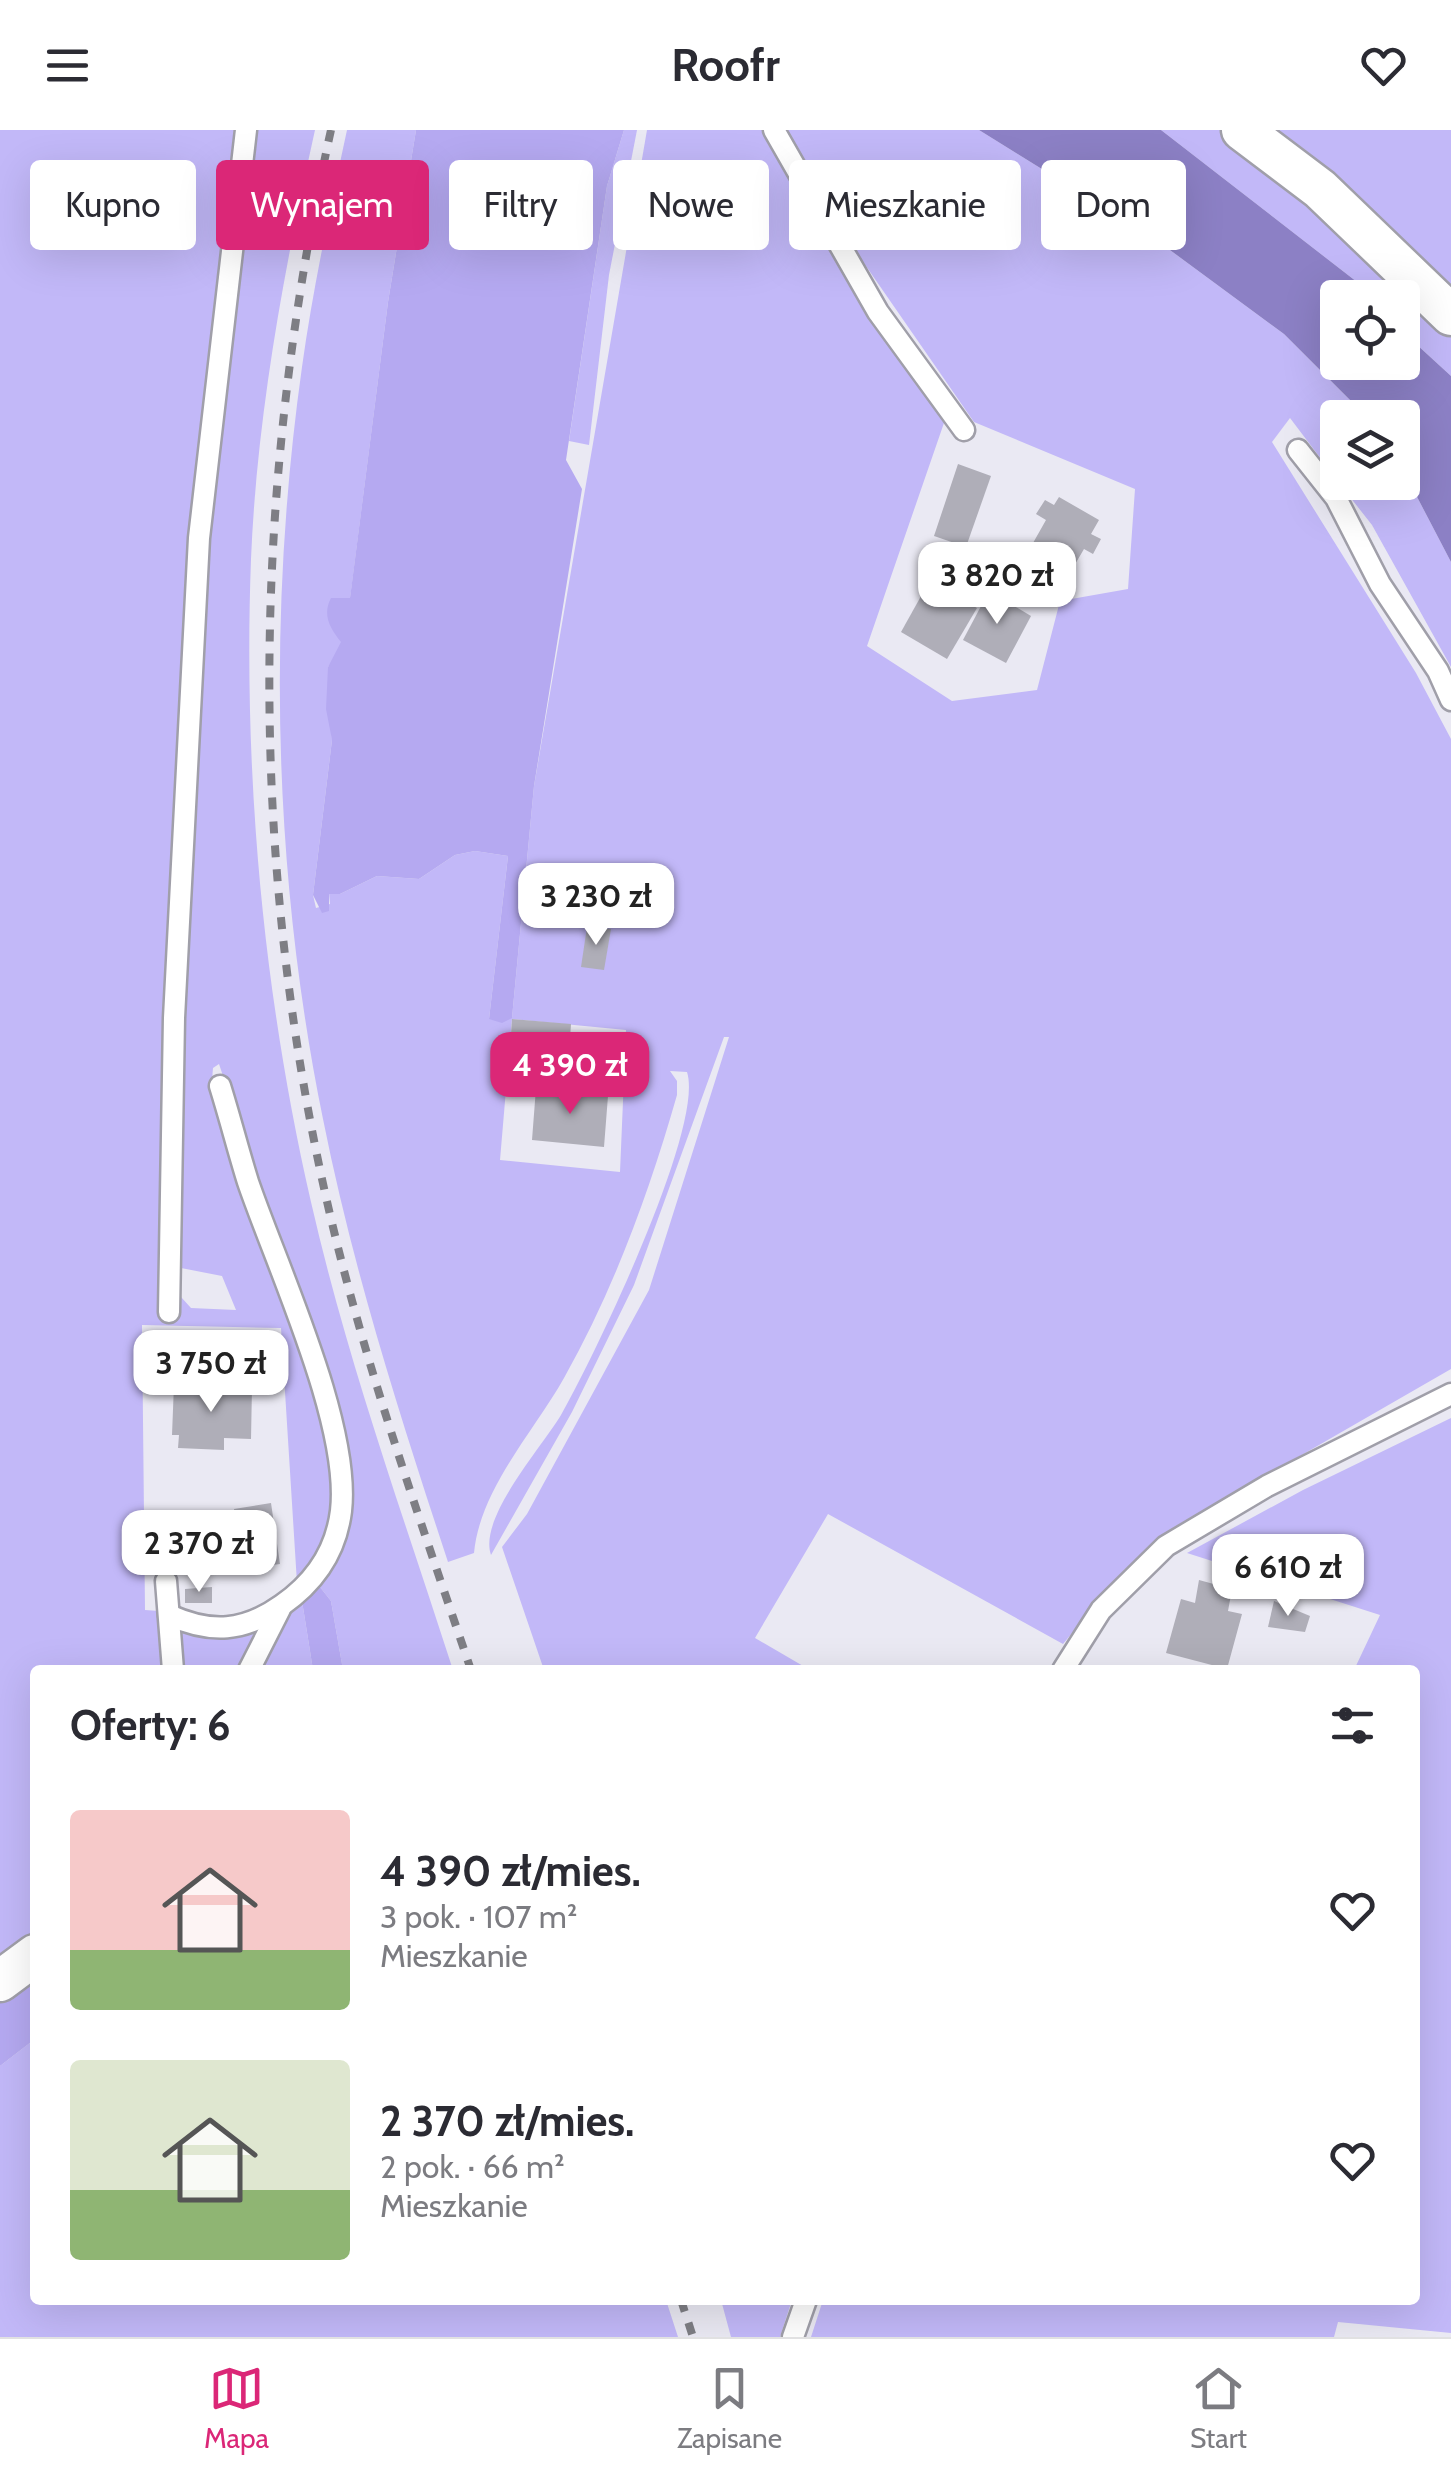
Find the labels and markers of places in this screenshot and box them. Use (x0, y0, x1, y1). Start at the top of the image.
pin: 3 820 zł (894, 542, 1100, 627)
pin: 3 230 zł (493, 863, 699, 948)
pin: 4 390 zł (467, 1032, 673, 1117)
pin: 3 750 zł (108, 1330, 314, 1415)
pin: 2 370 zł (96, 1510, 302, 1595)
pin: 6 610 zł (1185, 1534, 1391, 1619)

